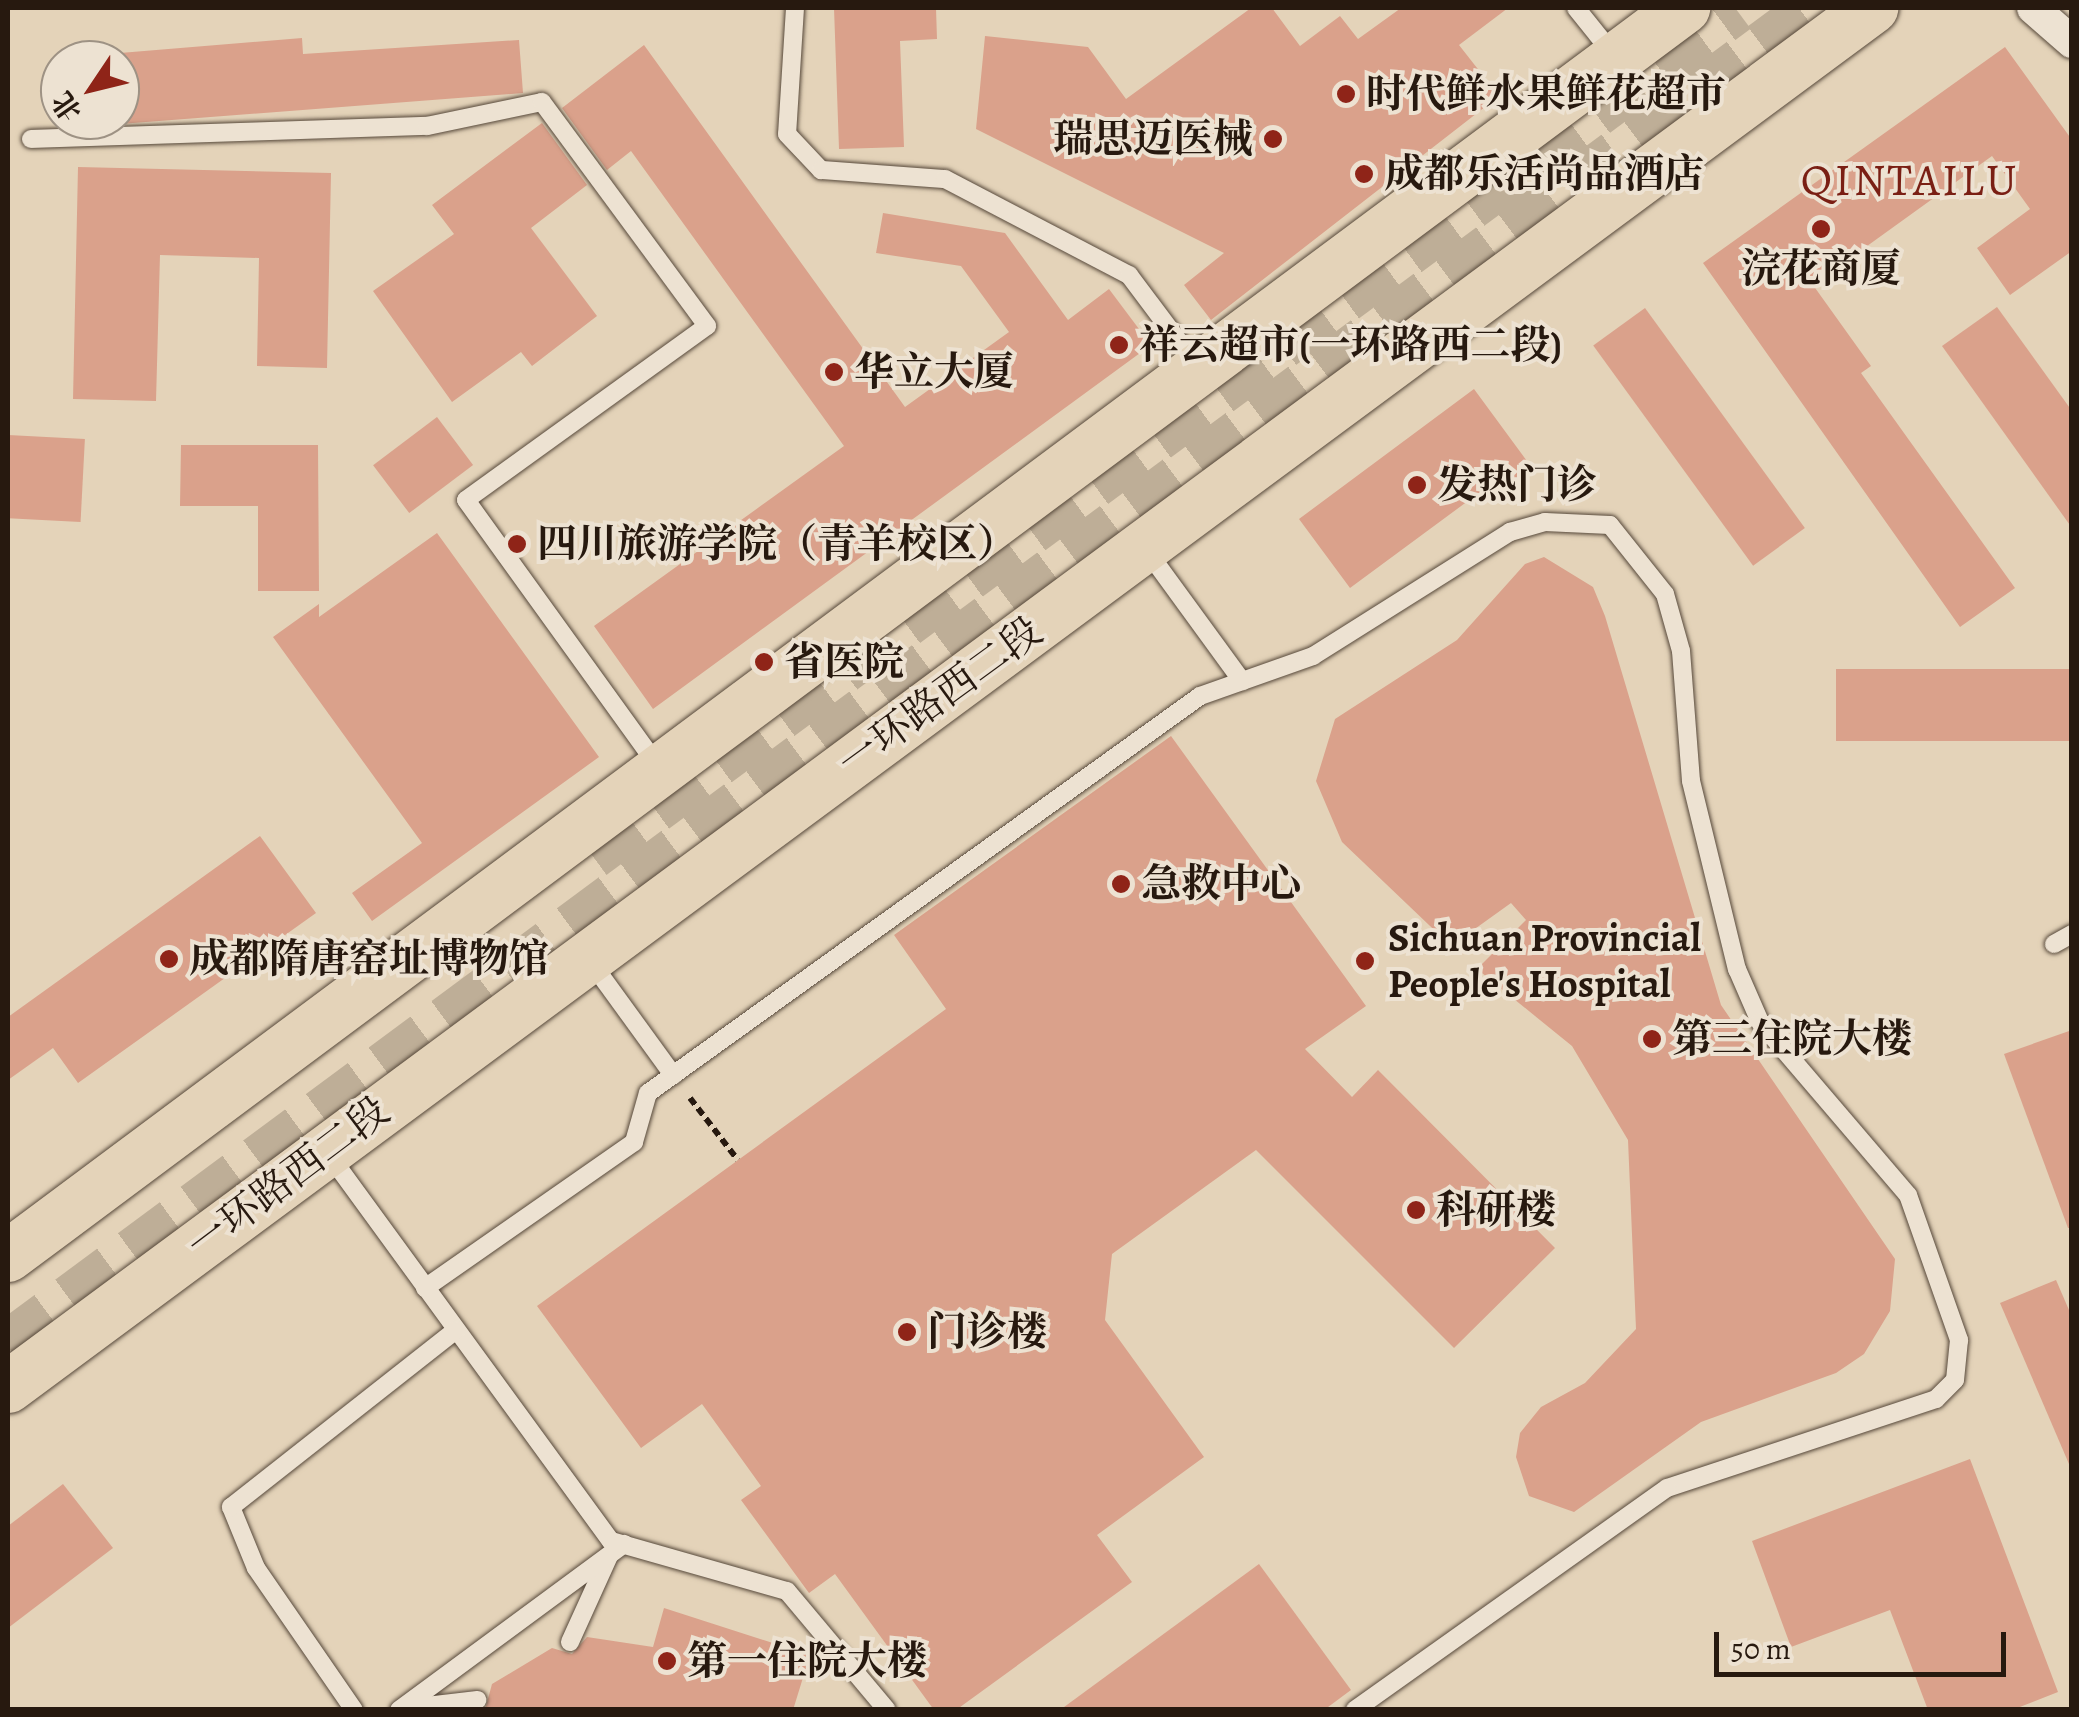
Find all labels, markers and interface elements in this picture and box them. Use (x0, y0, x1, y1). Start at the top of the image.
north arrow (40, 40, 140, 140)
place label: 时代鲜水果鲜花超市 (1366, 70, 1726, 118)
marker: 时代鲜水果鲜花超市 (1335, 83, 1357, 105)
text: 北 (43, 84, 91, 128)
place label: 瑞思迈医械 (1053, 115, 1253, 163)
marker: 瑞思迈医械 (1262, 128, 1284, 150)
place label: 成都乐活尚品酒店 (1384, 150, 1704, 198)
district label: QINTAILU (1801, 154, 2019, 208)
marker: 成都乐活尚品酒店 (1353, 163, 1375, 185)
marker: 浣花商厦 (1810, 218, 1832, 240)
place label: 浣花商厦 (1741, 245, 1901, 293)
place label: 祥云超市(一环路西二段) (1139, 321, 1562, 369)
marker: 祥云超市(一环路西二段) (1108, 334, 1130, 356)
place label: 华立大厦 (854, 348, 1014, 396)
marker: 华立大厦 (823, 361, 845, 383)
place label: 发热门诊 (1437, 461, 1597, 509)
marker: 发热门诊 (1406, 474, 1428, 496)
place label: 四川旅游学院（青羊校区） (537, 520, 1017, 568)
marker: 四川旅游学院（青羊校区） (506, 533, 528, 555)
street label: 一环路西二段 (829, 607, 1051, 787)
place label: 省医院 (784, 638, 904, 686)
marker: 省医院 (753, 651, 775, 673)
place label: 急救中心 (1141, 860, 1301, 908)
marker: 急救中心 (1110, 873, 1132, 895)
place label: Sichuan Provincial People's Hospital (1388, 914, 1701, 1008)
place label: 成都隋唐窑址博物馆 (189, 935, 549, 983)
marker: 成都隋唐窑址博物馆 (158, 948, 180, 970)
marker: Sichuan Provincial People's Hospital (1352, 948, 1378, 974)
place label: 第三住院大楼 (1672, 1015, 1912, 1063)
marker: 第三住院大楼 (1641, 1028, 1663, 1050)
street label: 一环路西二段 (178, 1087, 398, 1269)
place label: 科研楼 (1436, 1186, 1556, 1234)
marker: 科研楼 (1405, 1199, 1427, 1221)
place label: 门诊楼 (927, 1308, 1047, 1356)
marker: 门诊楼 (896, 1321, 918, 1343)
scale bar (1719, 1612, 2012, 1674)
text: 50 m (1731, 1629, 1791, 1669)
place label: 第一住院大楼 (687, 1637, 927, 1685)
marker: 第一住院大楼 (656, 1650, 678, 1672)

